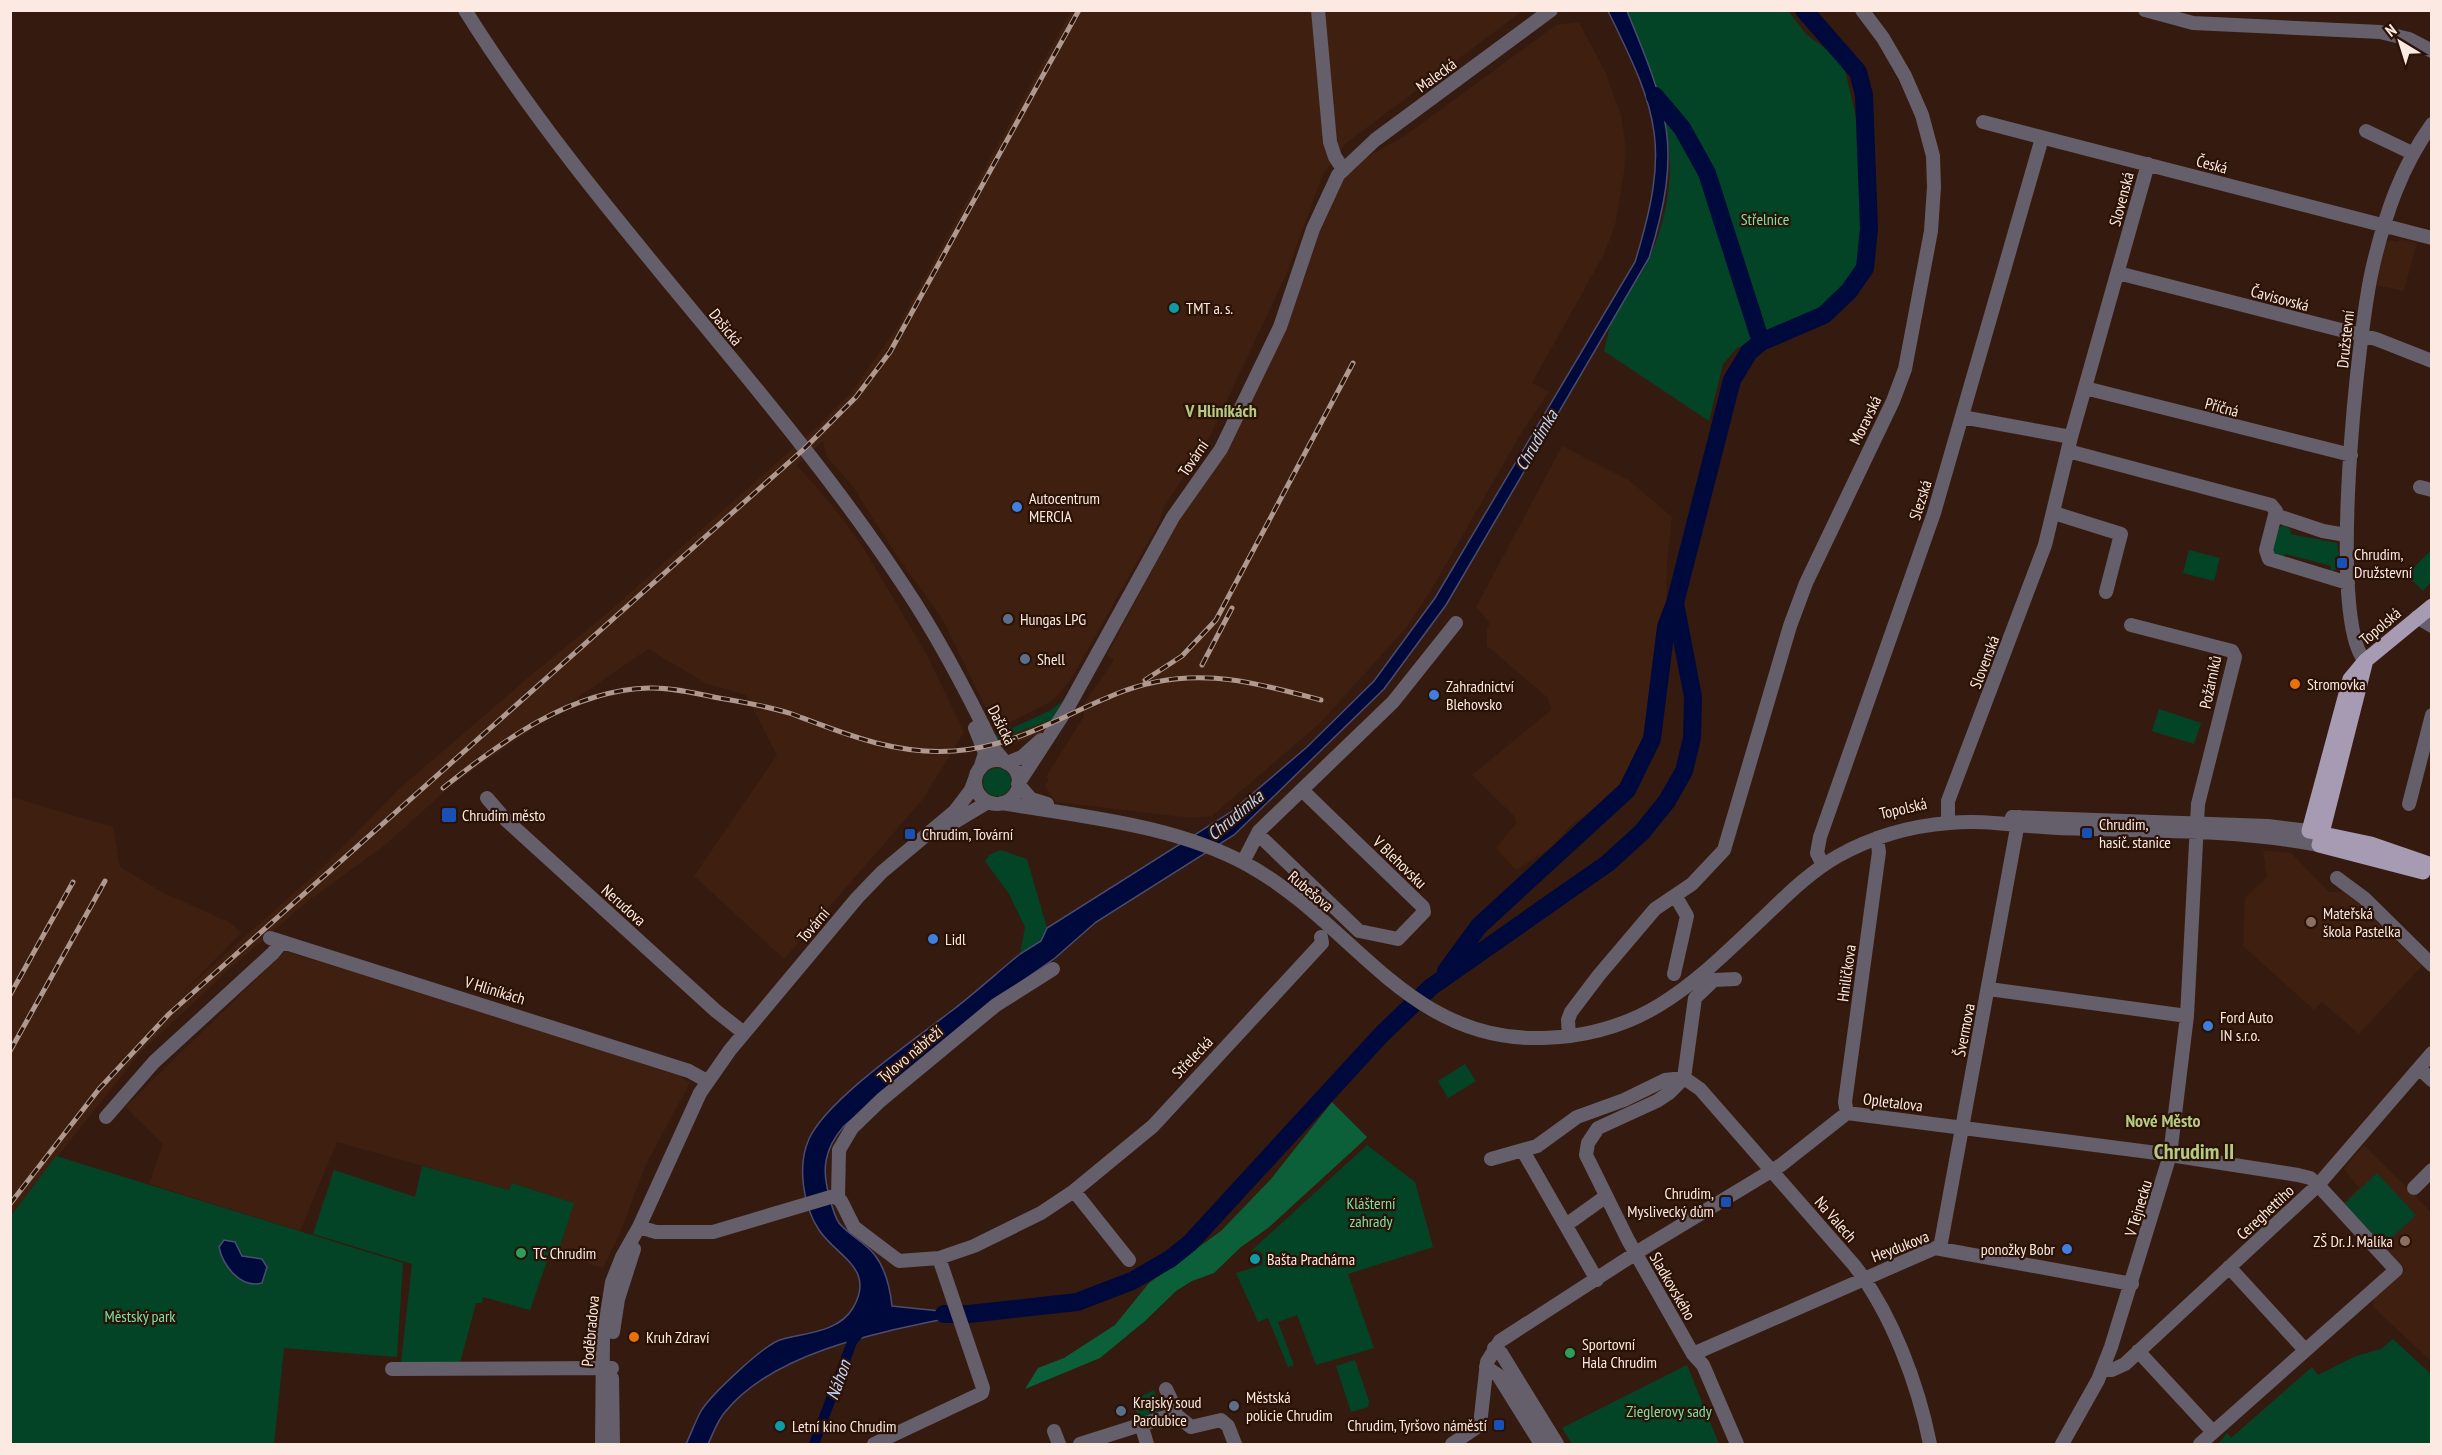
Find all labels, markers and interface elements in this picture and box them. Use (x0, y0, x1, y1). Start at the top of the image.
north arrow (2370, 12, 2430, 72)
text: N (2381, 20, 2400, 41)
street label: Malecká (1412, 54, 1460, 96)
street label: Česká (2194, 150, 2230, 178)
street label: Slovenská (2104, 170, 2138, 228)
park label: Střelnice (1741, 209, 1789, 229)
street label: Čavisovská (2249, 281, 2311, 315)
place label: TMT a. s. (1186, 298, 1233, 318)
marker: TMT a. s. (1167, 301, 1181, 315)
street label: Dašická (705, 304, 747, 350)
street label: Družstevní (2332, 308, 2358, 369)
street label: Moravská (1845, 392, 1885, 448)
street label: Příčná (2203, 393, 2241, 421)
district label: V Hliníkách (1184, 399, 1257, 422)
water label: Chrudimka (1509, 405, 1563, 475)
street label: Tovární (1174, 435, 1213, 480)
street label: Slezská (1904, 477, 1936, 523)
place label: Autocentrum MERCIA (1029, 488, 1100, 526)
marker: Autocentrum MERCIA (1010, 500, 1024, 514)
place label: Chrudim, Družstevní (2354, 544, 2413, 582)
marker: Chrudim, Družstevní (2335, 556, 2349, 570)
street label: Topolská (2355, 603, 2405, 649)
place label: Hungas LPG (1020, 609, 1086, 629)
marker: Hungas LPG (1001, 612, 1015, 626)
street label: Slovenská (1965, 633, 2003, 691)
place label: Shell (1037, 649, 1065, 669)
marker: Shell (1018, 652, 1032, 666)
street label: Požárníků (2195, 654, 2225, 710)
place label: Stromovka (2307, 674, 2366, 694)
place label: Zahradnictví Blehovsko (1446, 676, 1515, 714)
marker: Stromovka (2288, 677, 2302, 691)
marker: Zahradnictví Blehovsko (1427, 688, 1441, 702)
street label: Dašická (984, 702, 1020, 748)
water label: Chrudimka (1202, 784, 1268, 845)
street label: Topolská (1877, 793, 1929, 823)
place label: Chrudim město (462, 805, 546, 825)
marker: Chrudim město (440, 806, 458, 824)
place label: Chrudim, hasič. stanice (2099, 814, 2171, 852)
place label: Chrudim, Tovární (922, 824, 1014, 844)
marker: Chrudim, hasič. stanice (2080, 826, 2094, 840)
marker: Chrudim, Tovární (903, 827, 917, 841)
street label: V Blehovsku (1368, 831, 1431, 892)
street label: Rubešova (1284, 866, 1338, 916)
street label: Nerudova (598, 880, 650, 930)
street label: Tovární (793, 903, 834, 947)
place label: Mateřská škola Pastelka (2323, 903, 2401, 941)
marker: Mateřská škola Pastelka (2304, 915, 2318, 929)
place label: Lidl (945, 929, 966, 949)
marker: Lidl (926, 932, 940, 946)
street label: Hniličkova (1832, 943, 1860, 1003)
street label: V Hliníkách (461, 971, 528, 1009)
street label: Švermova (1949, 1002, 1979, 1058)
place label: Ford Auto IN s.r.o. (2220, 1007, 2274, 1045)
marker: Ford Auto IN s.r.o. (2201, 1019, 2215, 1033)
street label: Tylovo nábřeží (873, 1021, 947, 1087)
street label: Střelecká (1167, 1032, 1217, 1082)
street label: Opletalova (1862, 1088, 1924, 1116)
district label: Nové Město (2125, 1109, 2201, 1132)
district label: Chrudim II (2154, 1137, 2234, 1165)
street label: V Tejnecku (2120, 1177, 2156, 1240)
street label: Cereghettiho (2232, 1180, 2298, 1244)
place label: Chrudim, Myslivecký dům (1627, 1183, 1714, 1221)
street label: Na Valech (1811, 1192, 1861, 1246)
park label: Klášterní zahrady (1346, 1193, 1396, 1231)
marker: Chrudim, Myslivecký dům (1719, 1195, 1733, 1209)
street label: Heydukova (1868, 1226, 1932, 1266)
place label: ZŠ Dr. J. Malíka (2313, 1231, 2393, 1251)
marker: ZŠ Dr. J. Malíka (2398, 1234, 2412, 1248)
place label: ponožky Bobr (1981, 1239, 2056, 1259)
marker: ponožky Bobr (2060, 1242, 2074, 1256)
place label: TC Chrudim (533, 1243, 596, 1263)
marker: TC Chrudim (514, 1246, 528, 1260)
place label: Bašta Prachárna (1267, 1249, 1355, 1269)
street label: Sladkovského (1646, 1249, 1700, 1324)
marker: Bašta Prachárna (1248, 1252, 1262, 1266)
street label: Poděbradova (577, 1295, 603, 1367)
park label: Městský park (104, 1306, 176, 1326)
place label: Kruh Zdraví (646, 1327, 710, 1347)
marker: Kruh Zdraví (627, 1330, 641, 1344)
place label: Sportovní Hala Chrudim (1582, 1334, 1657, 1372)
marker: Sportovní Hala Chrudim (1563, 1346, 1577, 1360)
water label: Náhon (820, 1356, 856, 1403)
place label: Městská policie Chrudim (1246, 1387, 1333, 1425)
place label: Krajský soud Pardubice (1133, 1392, 1202, 1430)
marker: Městská policie Chrudim (1227, 1399, 1241, 1413)
park label: Zieglerovy sady (1626, 1401, 1712, 1421)
marker: Krajský soud Pardubice (1114, 1404, 1128, 1418)
place label: Chrudim, Tyršovo náměstí (1347, 1415, 1488, 1435)
place label: Letní kino Chrudim (792, 1416, 896, 1436)
marker: Chrudim, Tyršovo náměstí (1492, 1418, 1506, 1432)
marker: Letní kino Chrudim (773, 1419, 787, 1433)

